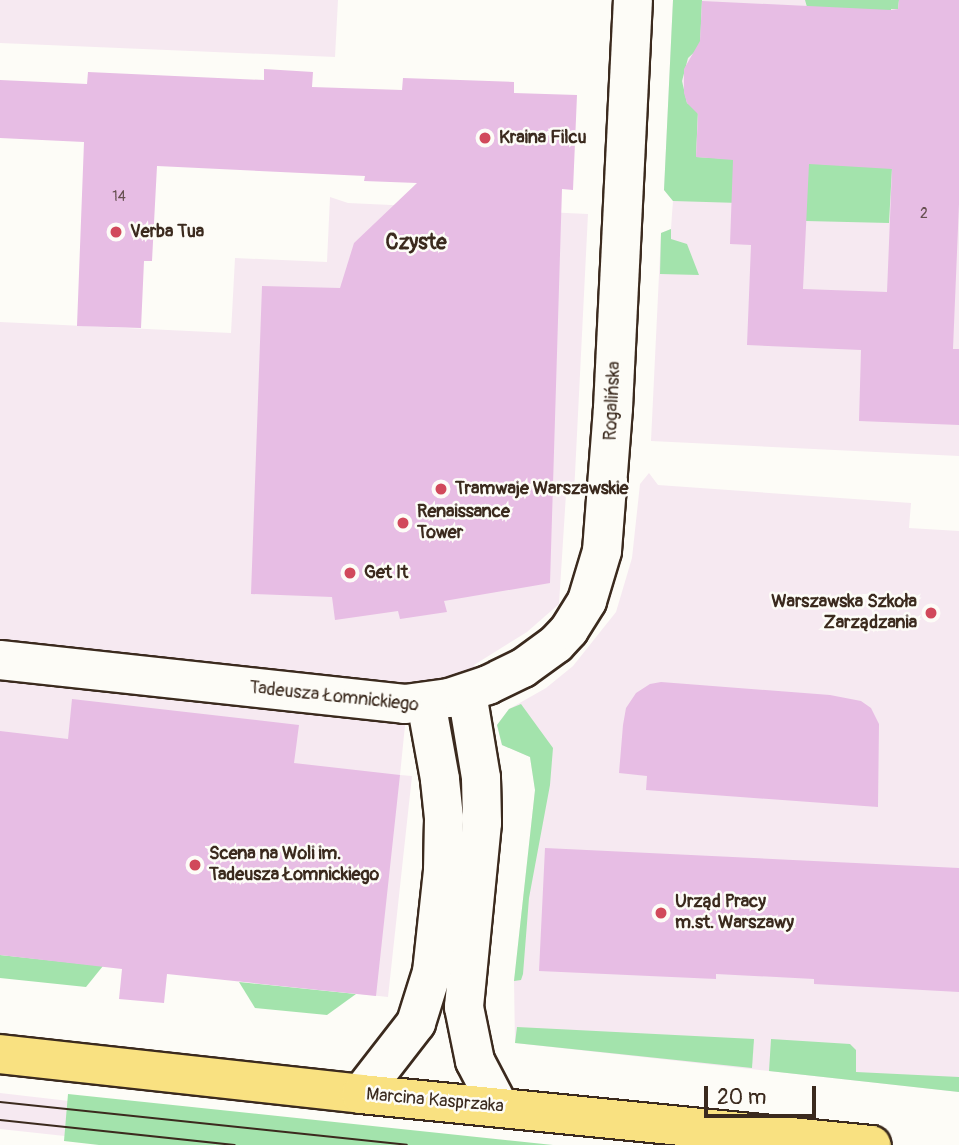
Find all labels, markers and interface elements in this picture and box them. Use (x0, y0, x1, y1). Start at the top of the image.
place label: Kraina Filcu (499, 127, 587, 149)
marker: Kraina Filcu (477, 130, 493, 146)
house number: 14 (112, 189, 126, 205)
house number: 2 (920, 206, 928, 222)
place label: Verba Tua (130, 221, 204, 243)
marker: Verba Tua (108, 224, 124, 240)
district label: Czyste (385, 230, 447, 256)
street label: Rogalińska (600, 361, 626, 441)
place label: Tramwaje Warszawskie (455, 478, 628, 500)
marker: Tramwaje Warszawskie (433, 481, 449, 497)
place label: Renaissance Tower (417, 502, 510, 544)
marker: Renaissance Tower (395, 515, 411, 531)
place label: Get It (364, 562, 408, 584)
marker: Get It (342, 565, 358, 581)
place label: Warszawska Szkoła Zarządzania (771, 592, 917, 634)
marker: Warszawska Szkoła Zarządzania (923, 605, 939, 621)
street label: Tadeusza Łomnickiego (248, 677, 420, 717)
place label: Scena na Woli im. Tadeusza Łomnickiego (209, 844, 379, 886)
marker: Scena na Woli im. Tadeusza Łomnickiego (187, 857, 203, 873)
place label: Urząd Pracy m.st. Warszawy (675, 892, 794, 934)
marker: Urząd Pracy m.st. Warszawy (653, 905, 669, 921)
scale bar (707, 1072, 819, 1116)
street label: Marcina Kasprzaka (365, 1084, 505, 1118)
text: 20 m (717, 1084, 766, 1111)

